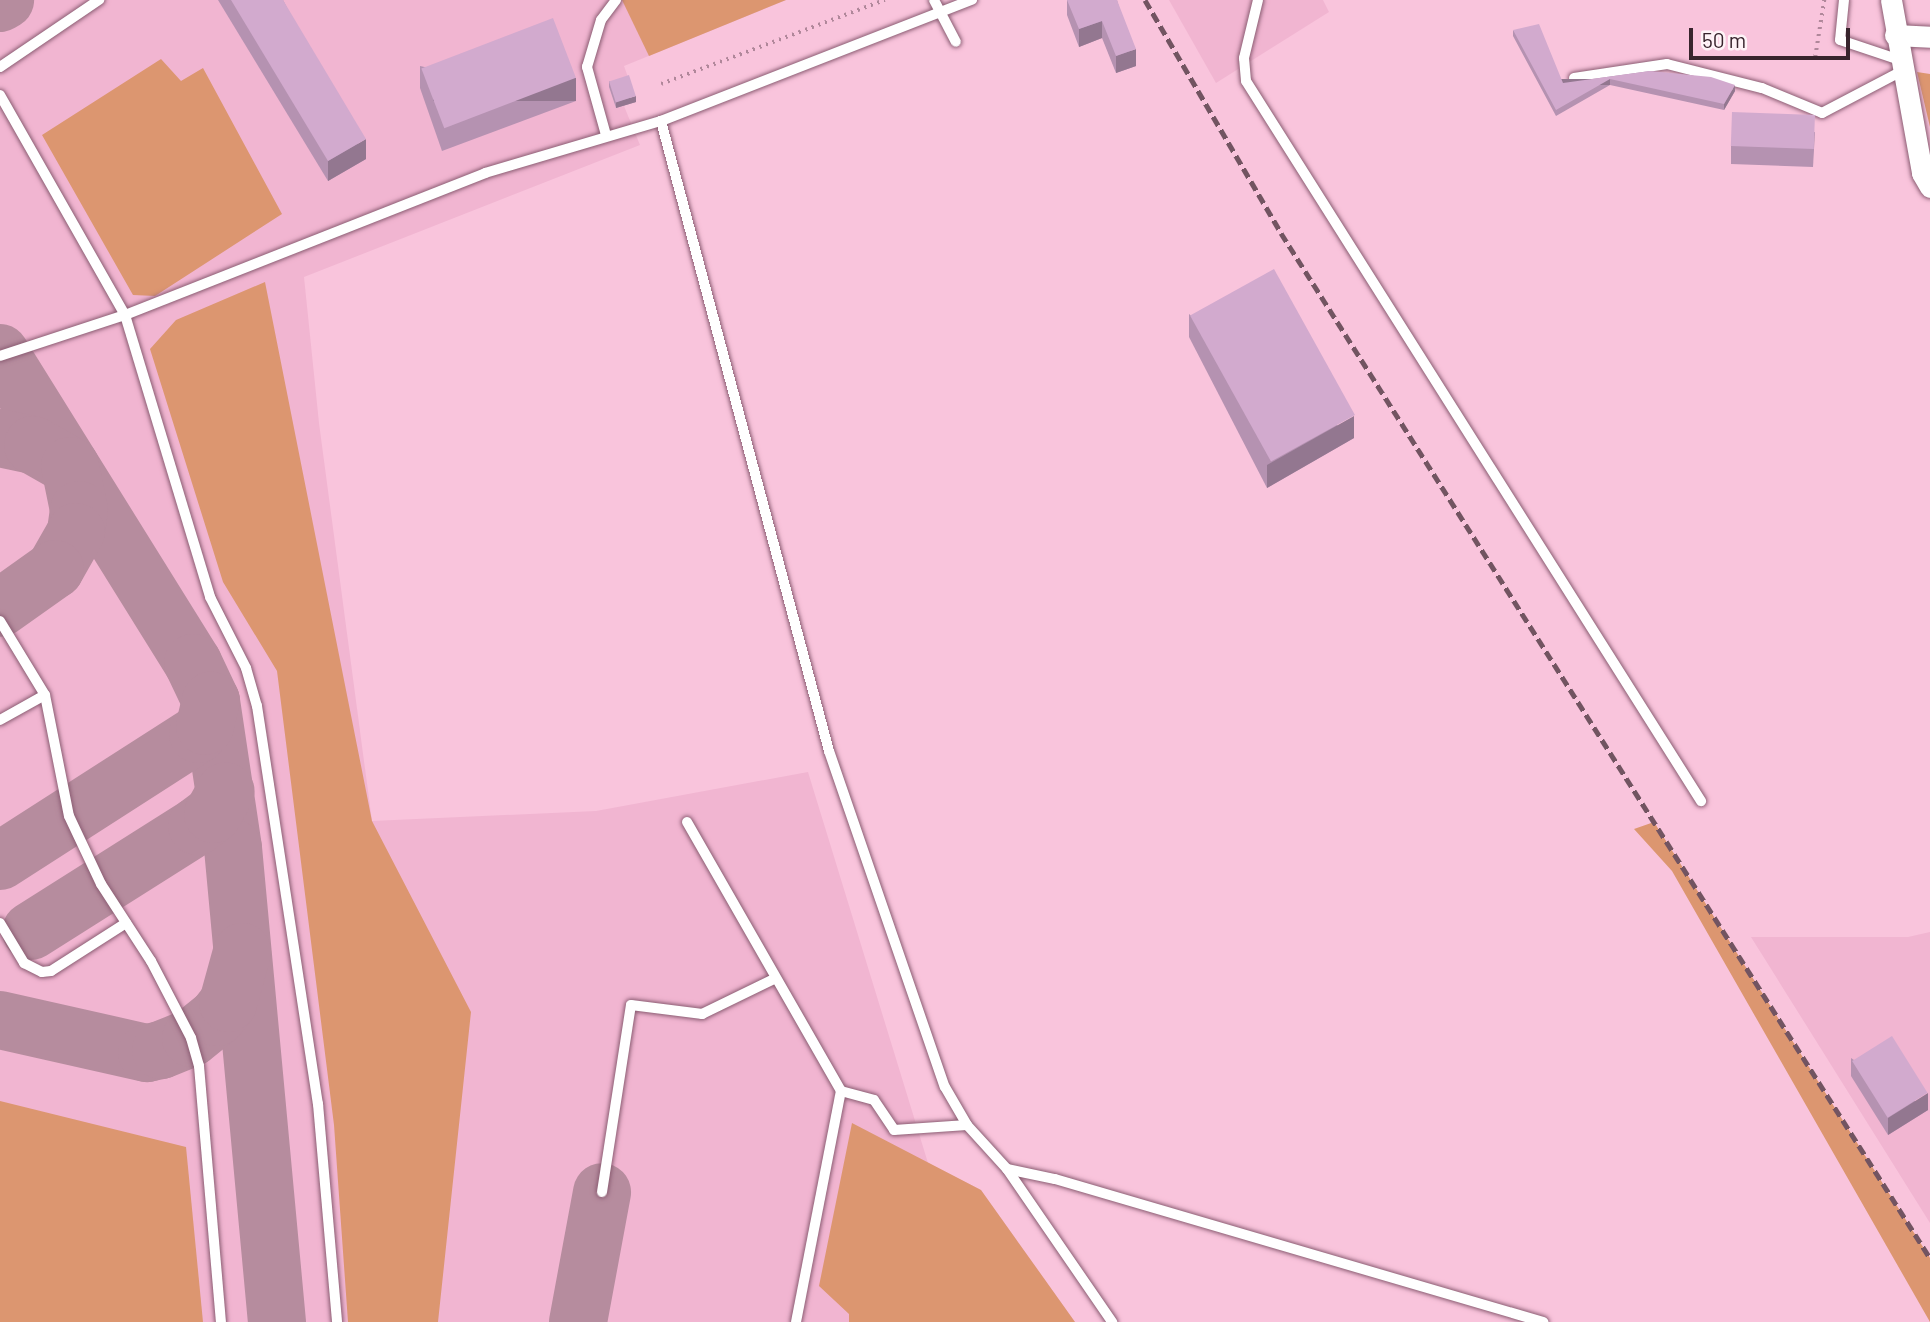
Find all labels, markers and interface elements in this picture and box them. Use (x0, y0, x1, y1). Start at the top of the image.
scale bar (1692, 14, 1853, 58)
text: 50 m (1702, 27, 1746, 52)

